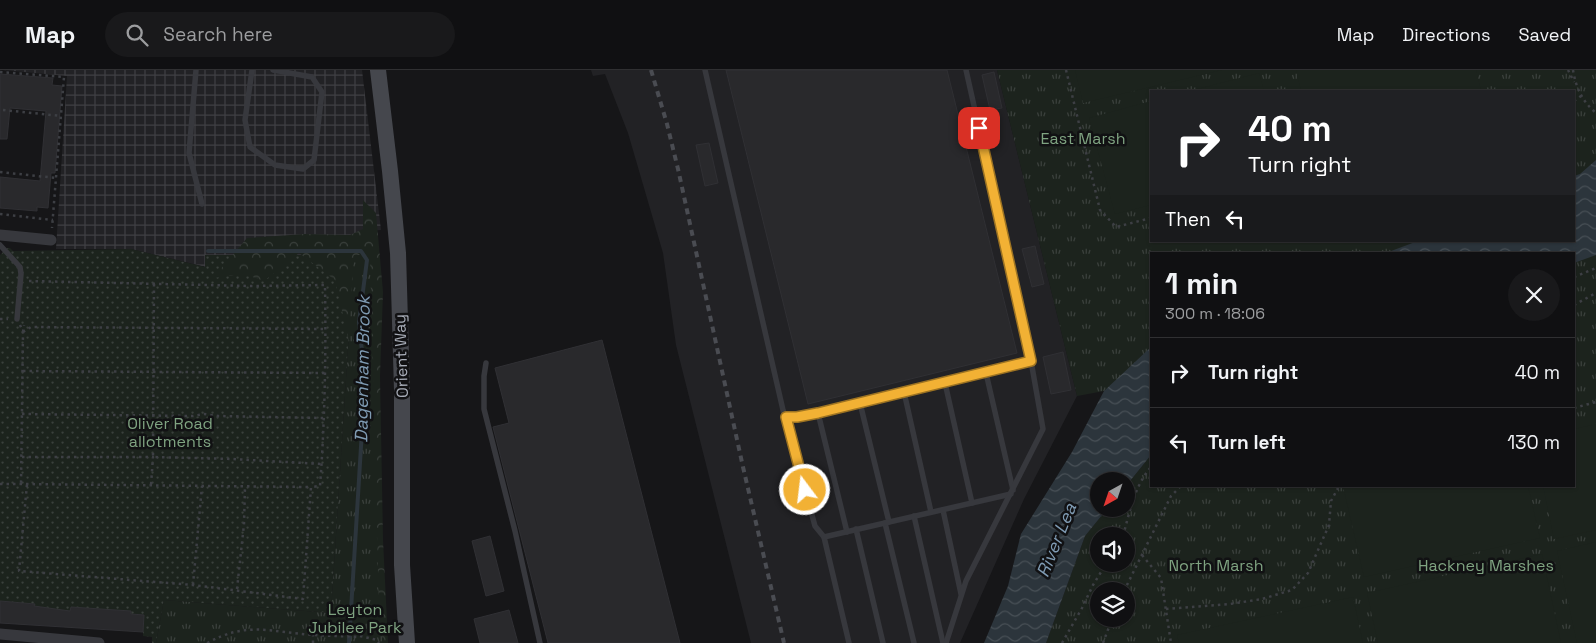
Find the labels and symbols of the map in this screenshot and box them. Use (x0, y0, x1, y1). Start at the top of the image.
pin (958, 107, 1000, 149)
park label: East Marsh (1040, 128, 1126, 149)
water label: Dagenham Brook (349, 293, 375, 443)
street label: Orient Way (389, 314, 413, 398)
park label: Oliver Road allotments (127, 413, 213, 452)
position arrow (778, 463, 830, 515)
north arrow (1090, 472, 1135, 518)
water label: River Lea (1031, 499, 1082, 580)
park label: North Marsh (1169, 555, 1263, 576)
park label: Hackney Marshes (1418, 555, 1554, 576)
park label: Leyton Jubilee Park (308, 599, 402, 638)

